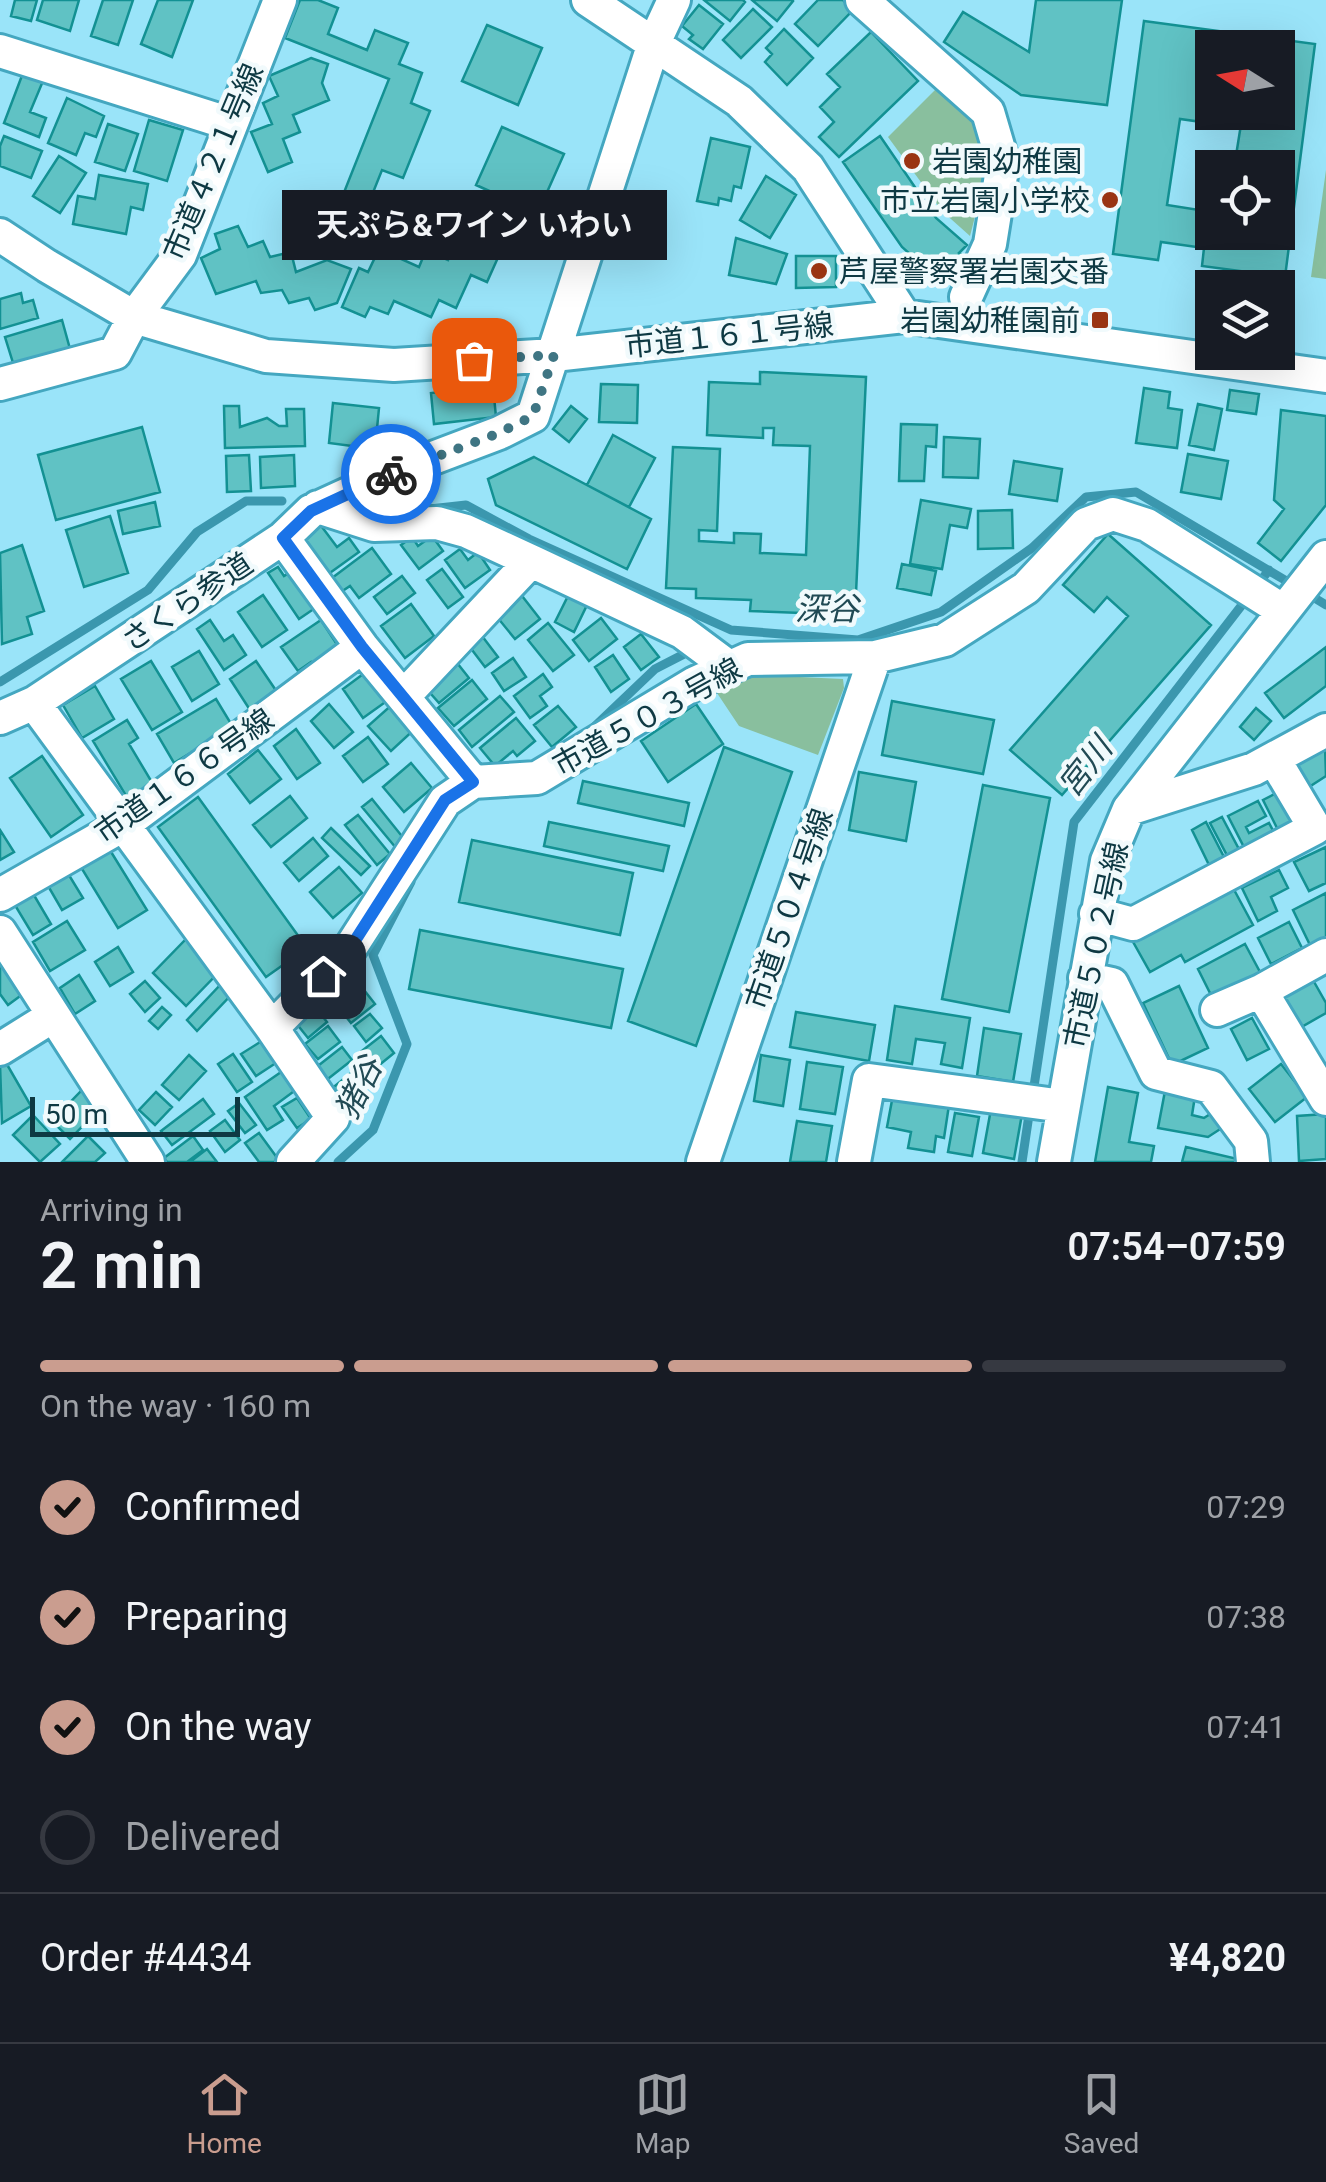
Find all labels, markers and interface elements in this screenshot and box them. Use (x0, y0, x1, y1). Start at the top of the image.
north arrow (1195, 30, 1295, 130)
map controls (1195, 30, 1295, 370)
street label: 市道４２１号線 (156, 59, 270, 265)
place label: 岩園幼稚園 (932, 144, 1082, 179)
marker: 岩園幼稚園 (901, 150, 923, 172)
button: locate (1195, 150, 1295, 250)
place label: 市立岩園小学校 (880, 183, 1090, 218)
marker: 市立岩園小学校 (1099, 189, 1121, 211)
callout: 天ぷら&ワイン いわい (282, 190, 666, 260)
text: 天ぷら&ワイン いわい (316, 206, 633, 244)
place label: 芦屋警察署岩園交番 (839, 254, 1109, 289)
marker: 芦屋警察署岩園交番 (808, 260, 830, 282)
button: layers (1195, 270, 1295, 370)
place label: 岩園幼稚園前 (900, 303, 1080, 338)
street label: 市道１６１号線 (623, 307, 835, 363)
marker: 岩園幼稚園前 (1089, 309, 1111, 331)
pin (432, 318, 517, 403)
icon: bag (447, 333, 502, 388)
courier (341, 424, 441, 524)
icon: bike (364, 447, 419, 502)
street label: さくら参道 (115, 546, 259, 658)
water label: 深谷 (795, 590, 862, 628)
street label: 市道５０３号線 (547, 651, 747, 783)
street label: 市道１６６号線 (88, 701, 280, 851)
water label: 宮川 (1050, 728, 1122, 804)
street label: 市道５０４号線 (738, 804, 840, 1014)
street label: 市道５０２号線 (1057, 839, 1135, 1051)
pin (281, 934, 366, 1019)
icon: home (296, 949, 351, 1004)
water label: 猪谷 (328, 1048, 391, 1125)
scale bar (30, 1092, 240, 1136)
text: 50 m (45, 1098, 108, 1131)
text: Arriving in (40, 1191, 183, 1229)
text: 07:54–07:59 (1067, 1225, 1286, 1269)
text: 2 min (40, 1228, 203, 1304)
text: On the way · 160 m (40, 1387, 311, 1425)
icon: check (40, 1480, 95, 1535)
text: Confirmed (125, 1485, 301, 1529)
text: 07:29 (1206, 1488, 1286, 1526)
icon: check (40, 1590, 95, 1645)
text: Preparing (125, 1595, 288, 1639)
text: 07:38 (1206, 1598, 1286, 1636)
icon: check (40, 1700, 95, 1755)
text: On the way (125, 1705, 311, 1749)
text: 07:41 (1206, 1708, 1286, 1746)
text: Delivered (125, 1815, 281, 1859)
text: Order #4434 (40, 1936, 251, 1980)
text: ¥4,820 (1169, 1936, 1286, 1980)
tab: Home (187, 2067, 262, 2160)
tab: Map (635, 2067, 691, 2160)
tab: Saved (1064, 2067, 1139, 2160)

